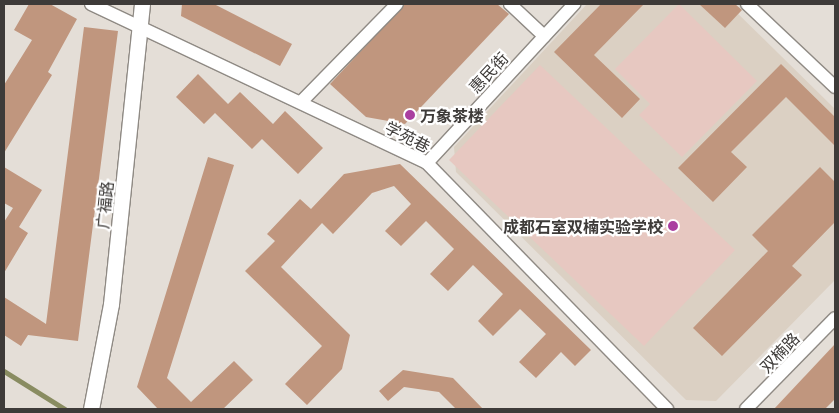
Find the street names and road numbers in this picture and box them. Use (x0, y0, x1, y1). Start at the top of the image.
street label: 惠民街 (465, 48, 511, 96)
street label: 学苑巷 (382, 117, 434, 155)
street label: 广福路 (92, 180, 116, 230)
street label: 双楠路 (755, 328, 803, 376)

